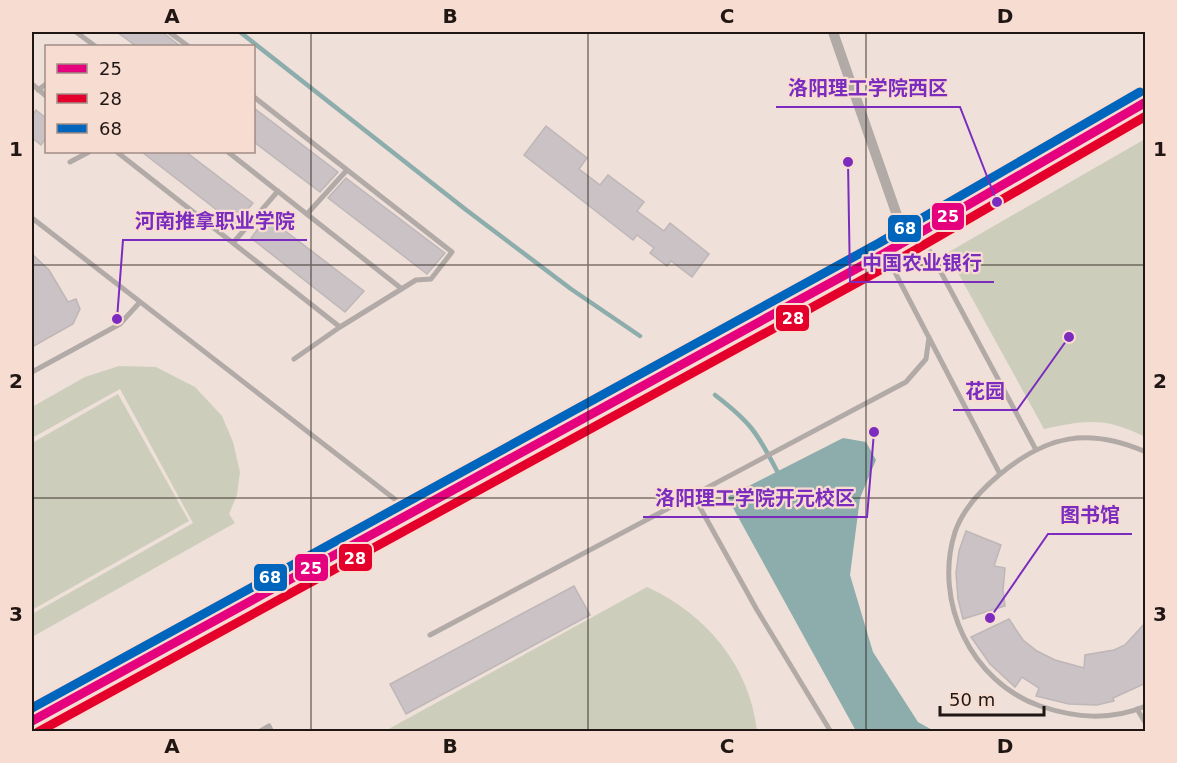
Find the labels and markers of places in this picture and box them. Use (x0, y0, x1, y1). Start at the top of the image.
callout: 洛阳理工学院西区 (776, 69, 960, 107)
callout: 河南推拿职业学院 (123, 202, 307, 240)
callout: 中国农业银行 (850, 244, 994, 282)
callout: 花园 (953, 372, 1017, 410)
callout: 洛阳理工学院开元校区 (643, 479, 867, 517)
callout: 图书馆 (1048, 496, 1132, 534)

